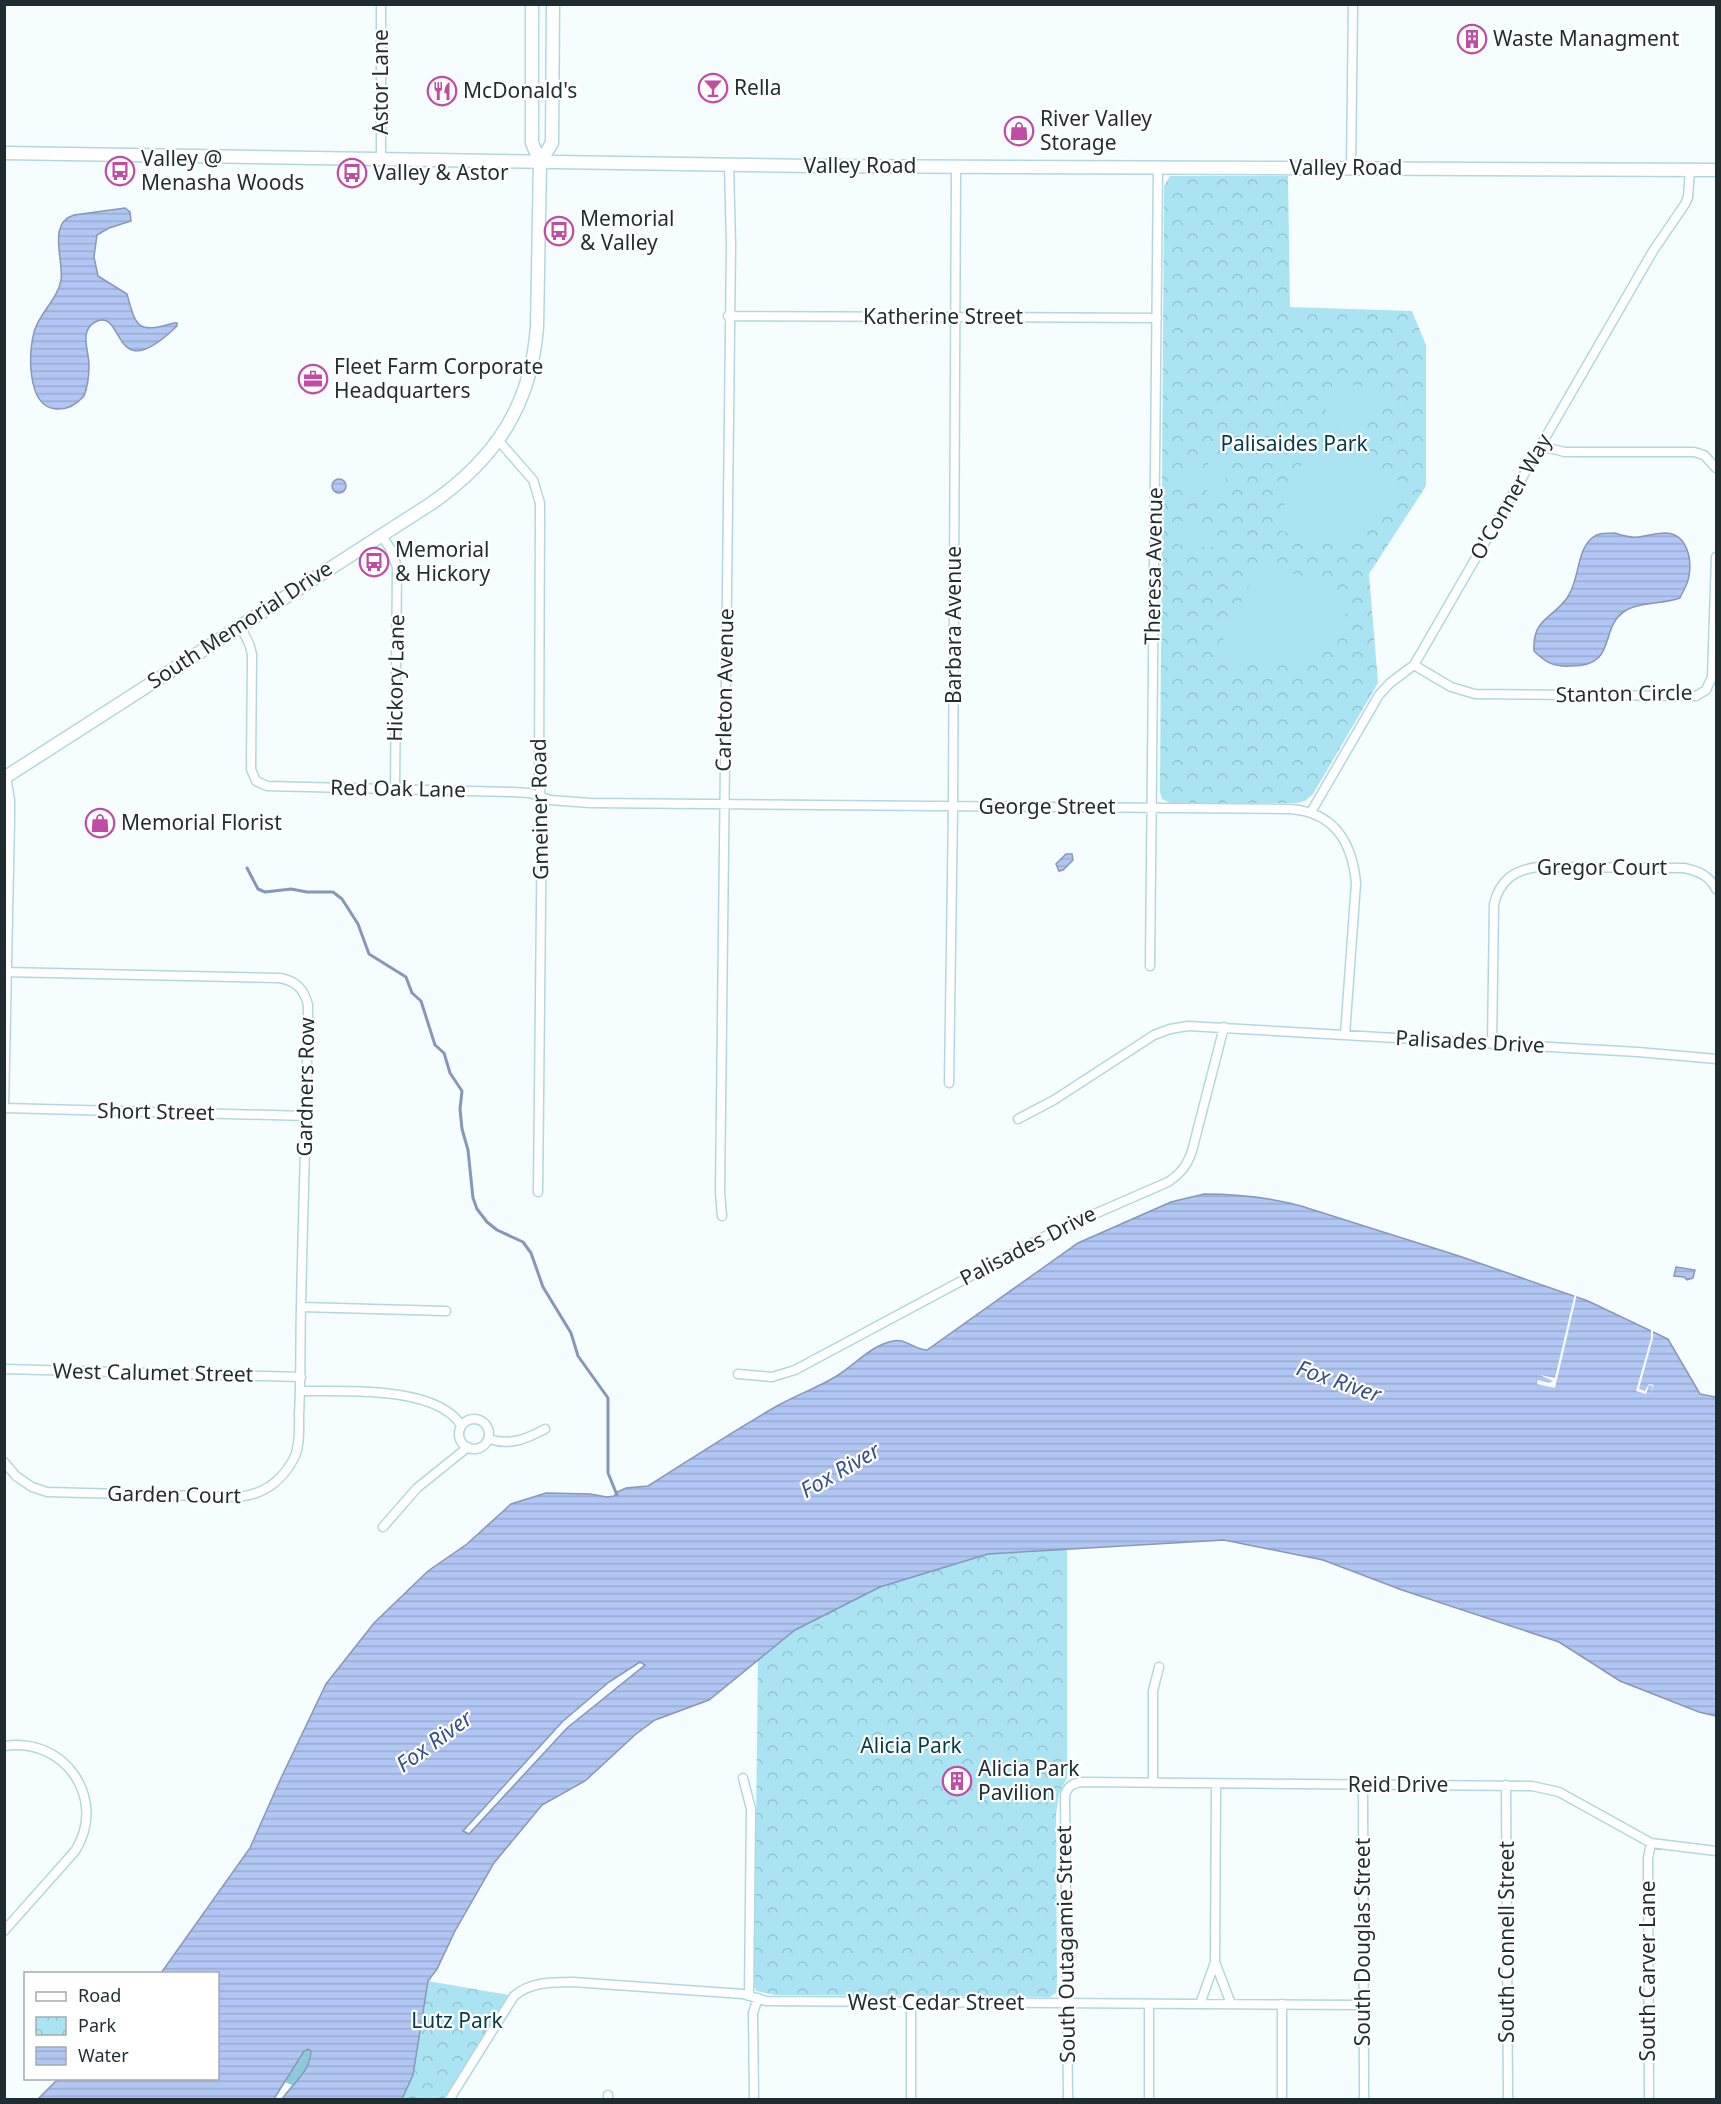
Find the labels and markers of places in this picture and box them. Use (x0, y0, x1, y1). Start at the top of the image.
building icon: Waste Managment (1456, 23, 1488, 55)
place label: Waste Managment (1493, 24, 1680, 52)
bar icon: Rella (697, 72, 729, 104)
place label: Rella (734, 73, 782, 101)
restaurant icon: McDonald's (426, 75, 458, 107)
place label: McDonald's (463, 76, 577, 104)
place label: River Valley Storage (1040, 104, 1152, 156)
shop icon: River Valley Storage (1003, 115, 1035, 147)
place label: Valley @ Menasha Woods (141, 144, 304, 196)
bus stop icon: Valley @ Menasha Woods (104, 155, 136, 187)
bus stop icon: Valley & Astor (336, 157, 368, 189)
place label: Valley & Astor (373, 158, 509, 186)
place label: Memorial & Valley (580, 204, 675, 256)
bus stop icon: Memorial & Valley (543, 215, 575, 247)
place label: Fleet Farm Corporate Headquarters (334, 352, 543, 404)
office icon: Fleet Farm Corporate Headquarters (297, 363, 329, 395)
place label: Memorial & Hickory (395, 535, 490, 587)
bus stop icon: Memorial & Hickory (358, 546, 390, 578)
shop icon: Memorial Florist (84, 807, 116, 839)
place label: Memorial Florist (121, 808, 282, 836)
place label: Alicia Park Pavilion (978, 1754, 1080, 1806)
building icon: Alicia Park Pavilion (941, 1765, 973, 1797)

